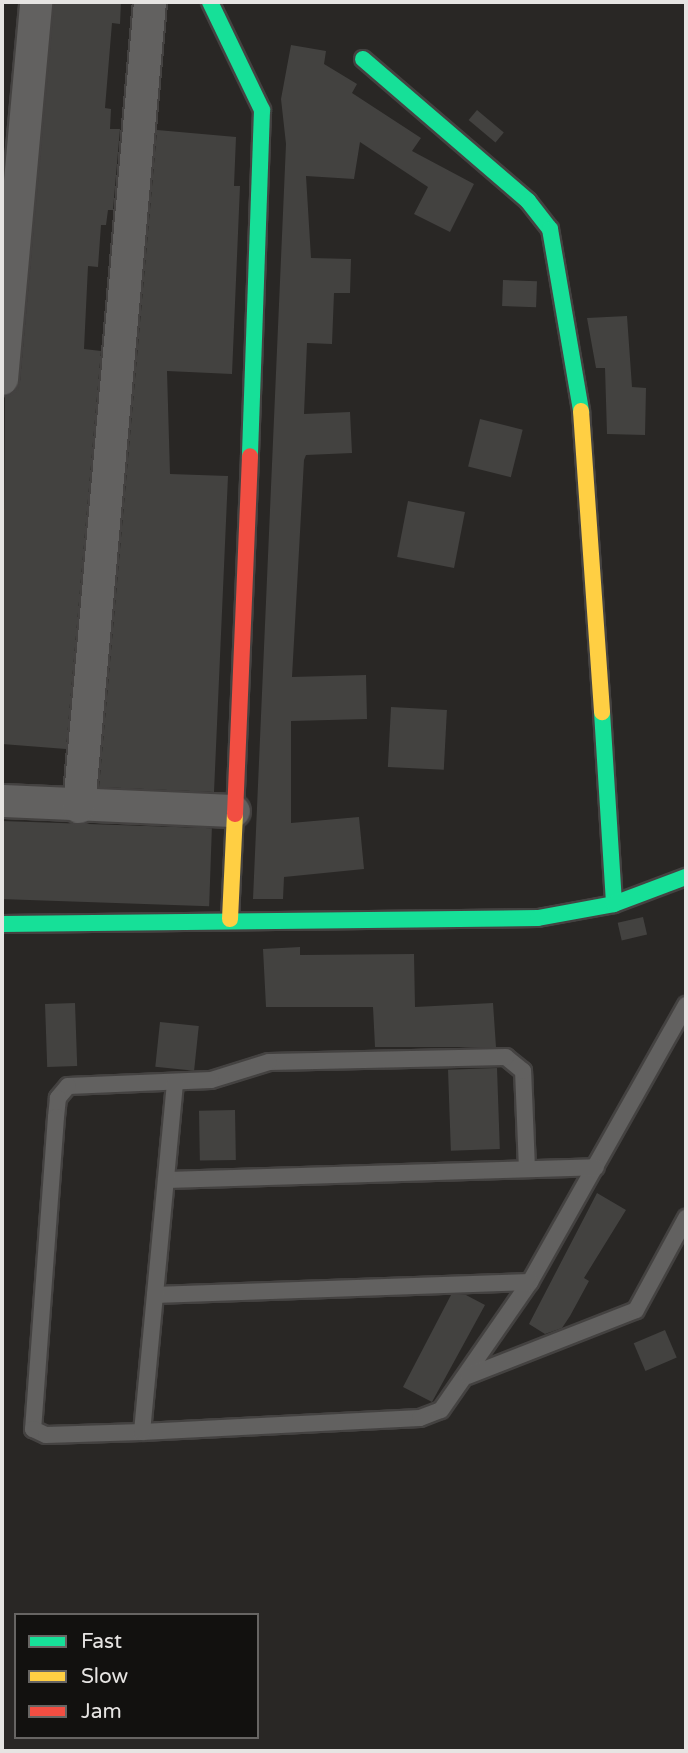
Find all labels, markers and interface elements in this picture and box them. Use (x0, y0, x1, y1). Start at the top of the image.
legend (14, 1613, 259, 1739)
text: Fast (81, 1629, 122, 1654)
text: Slow (81, 1664, 128, 1689)
text: Jam (81, 1699, 122, 1724)

